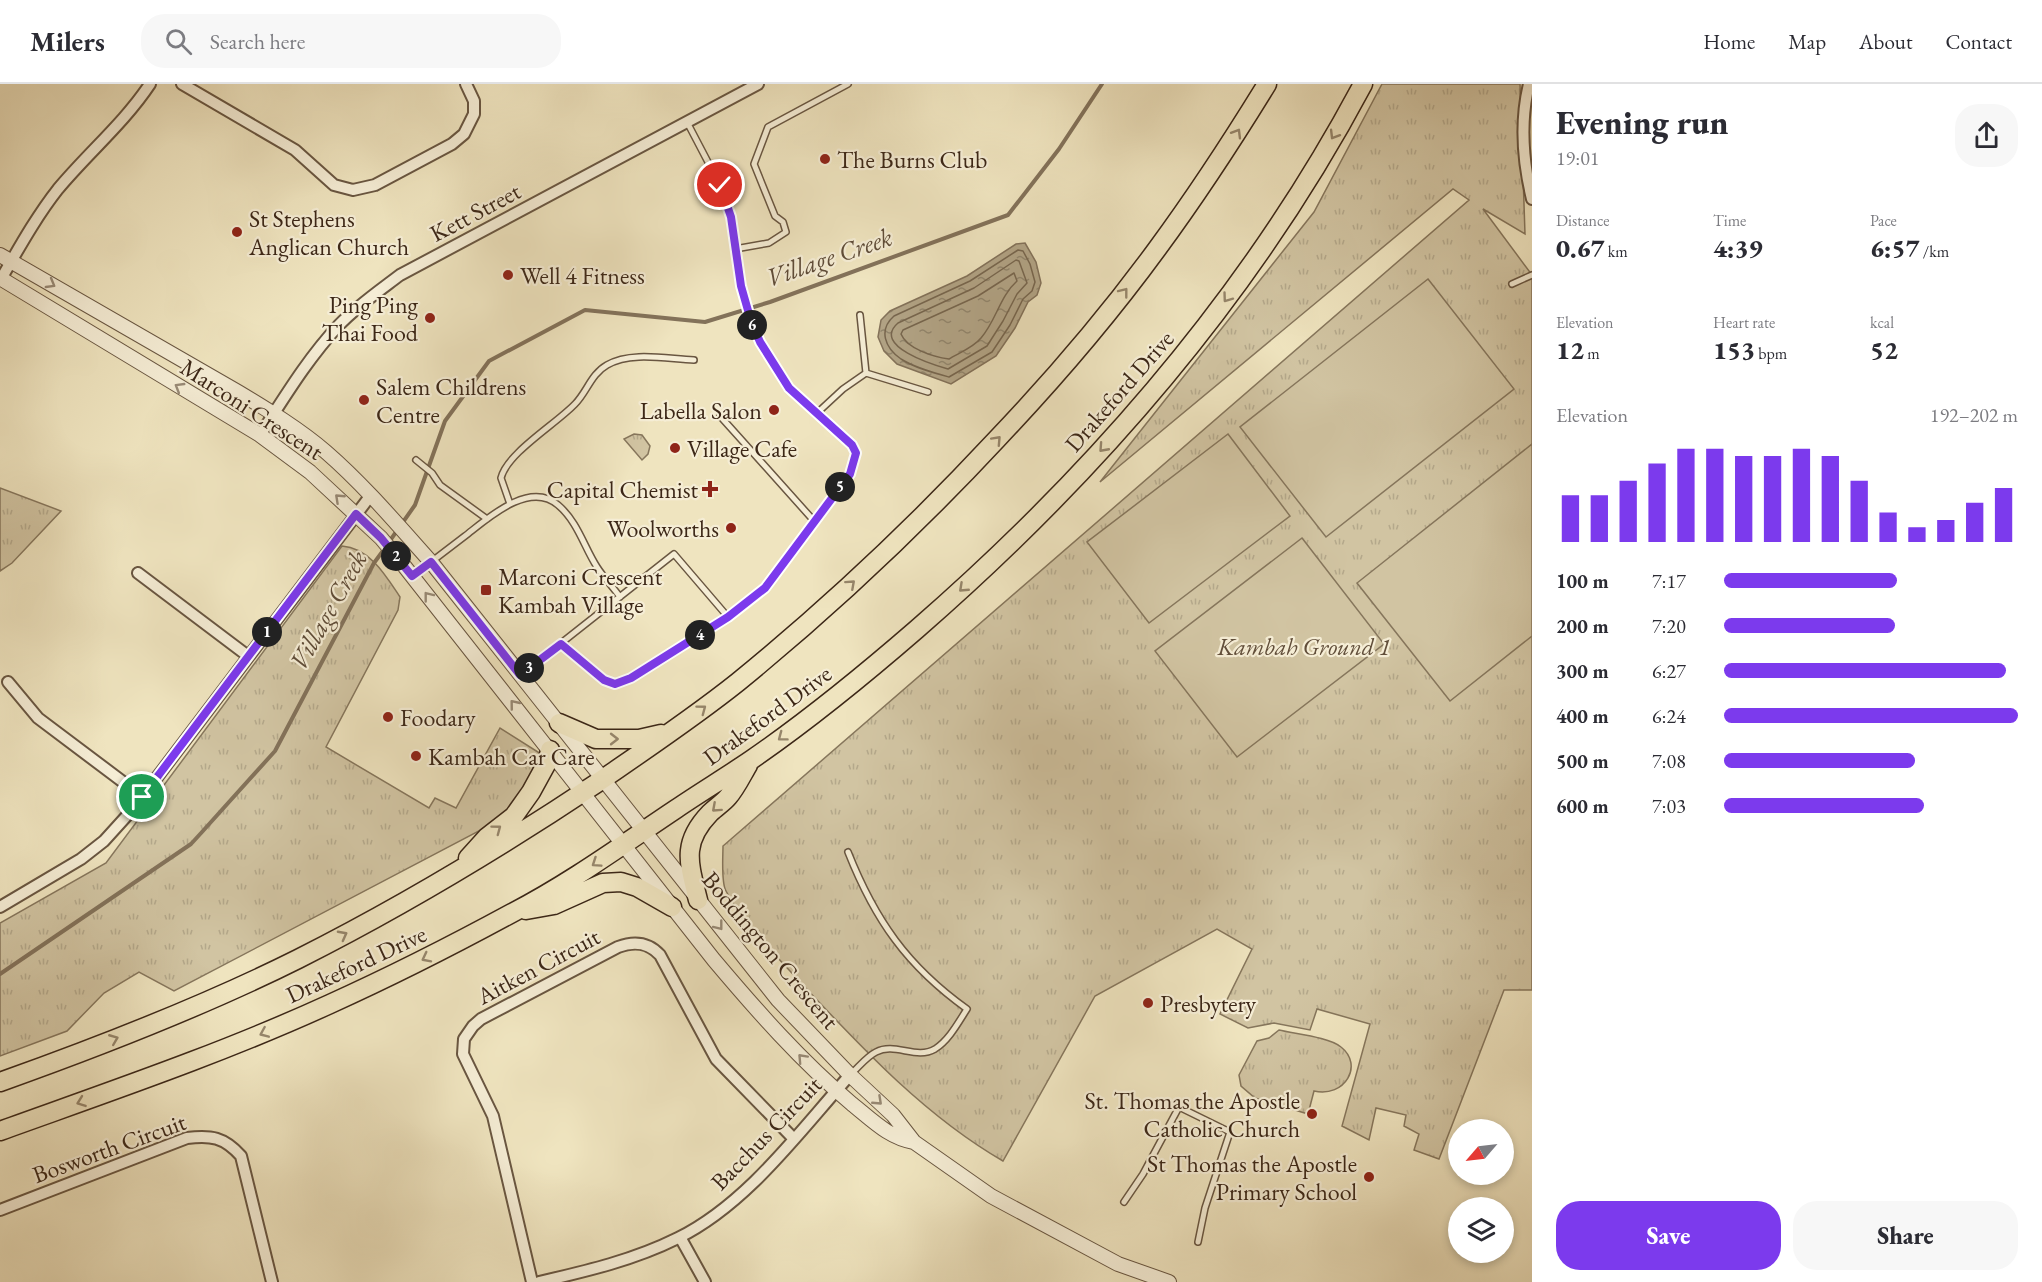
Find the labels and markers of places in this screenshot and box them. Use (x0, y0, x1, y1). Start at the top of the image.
place label: The Burns Club (837, 144, 987, 175)
marker: The Burns Club (818, 152, 832, 166)
pin (694, 159, 745, 210)
place label: St Stephens Anglican Church (248, 203, 409, 262)
marker: St Stephens Anglican Church (230, 225, 244, 239)
place label: Well 4 Fitness (520, 260, 645, 291)
marker: Well 4 Fitness (501, 268, 515, 282)
place label: Ping Ping Thai Food (322, 289, 419, 348)
pin: 6 (737, 310, 767, 340)
marker: Ping Ping Thai Food (423, 311, 437, 325)
place label: Salem Childrens Centre (376, 371, 526, 430)
marker: Salem Childrens Centre (357, 393, 371, 407)
place label: Labella Salon (640, 395, 762, 426)
marker: Labella Salon (767, 403, 781, 417)
place label: Village Cafe (687, 433, 797, 464)
marker: Village Cafe (668, 441, 682, 455)
pin: 5 (825, 472, 855, 502)
place label: Capital Chemist (547, 474, 698, 505)
marker: Capital Chemist (703, 482, 717, 496)
place label: Woolworths (607, 513, 719, 544)
marker: Woolworths (724, 521, 738, 535)
pin: 2 (381, 541, 411, 571)
place label: Marconi Crescent Kambah Village (498, 561, 663, 620)
marker: Marconi Crescent Kambah Village (479, 583, 493, 597)
pin: 1 (252, 617, 282, 647)
pin: 4 (685, 620, 715, 650)
pin: 3 (514, 653, 544, 683)
place label: Foodary (400, 702, 476, 733)
marker: Foodary (381, 710, 395, 724)
place label: Kambah Car Care (428, 741, 595, 772)
marker: Kambah Car Care (409, 749, 423, 763)
pin (116, 771, 167, 822)
place label: Presbytery (1160, 988, 1257, 1019)
marker: Presbytery (1141, 996, 1155, 1010)
place label: St. Thomas the Apostle Catholic Church (1084, 1085, 1300, 1144)
marker: St. Thomas the Apostle Catholic Church (1305, 1107, 1319, 1121)
place label: St Thomas the Apostle Primary School (1147, 1148, 1357, 1207)
marker: St Thomas the Apostle Primary School (1362, 1170, 1376, 1184)

